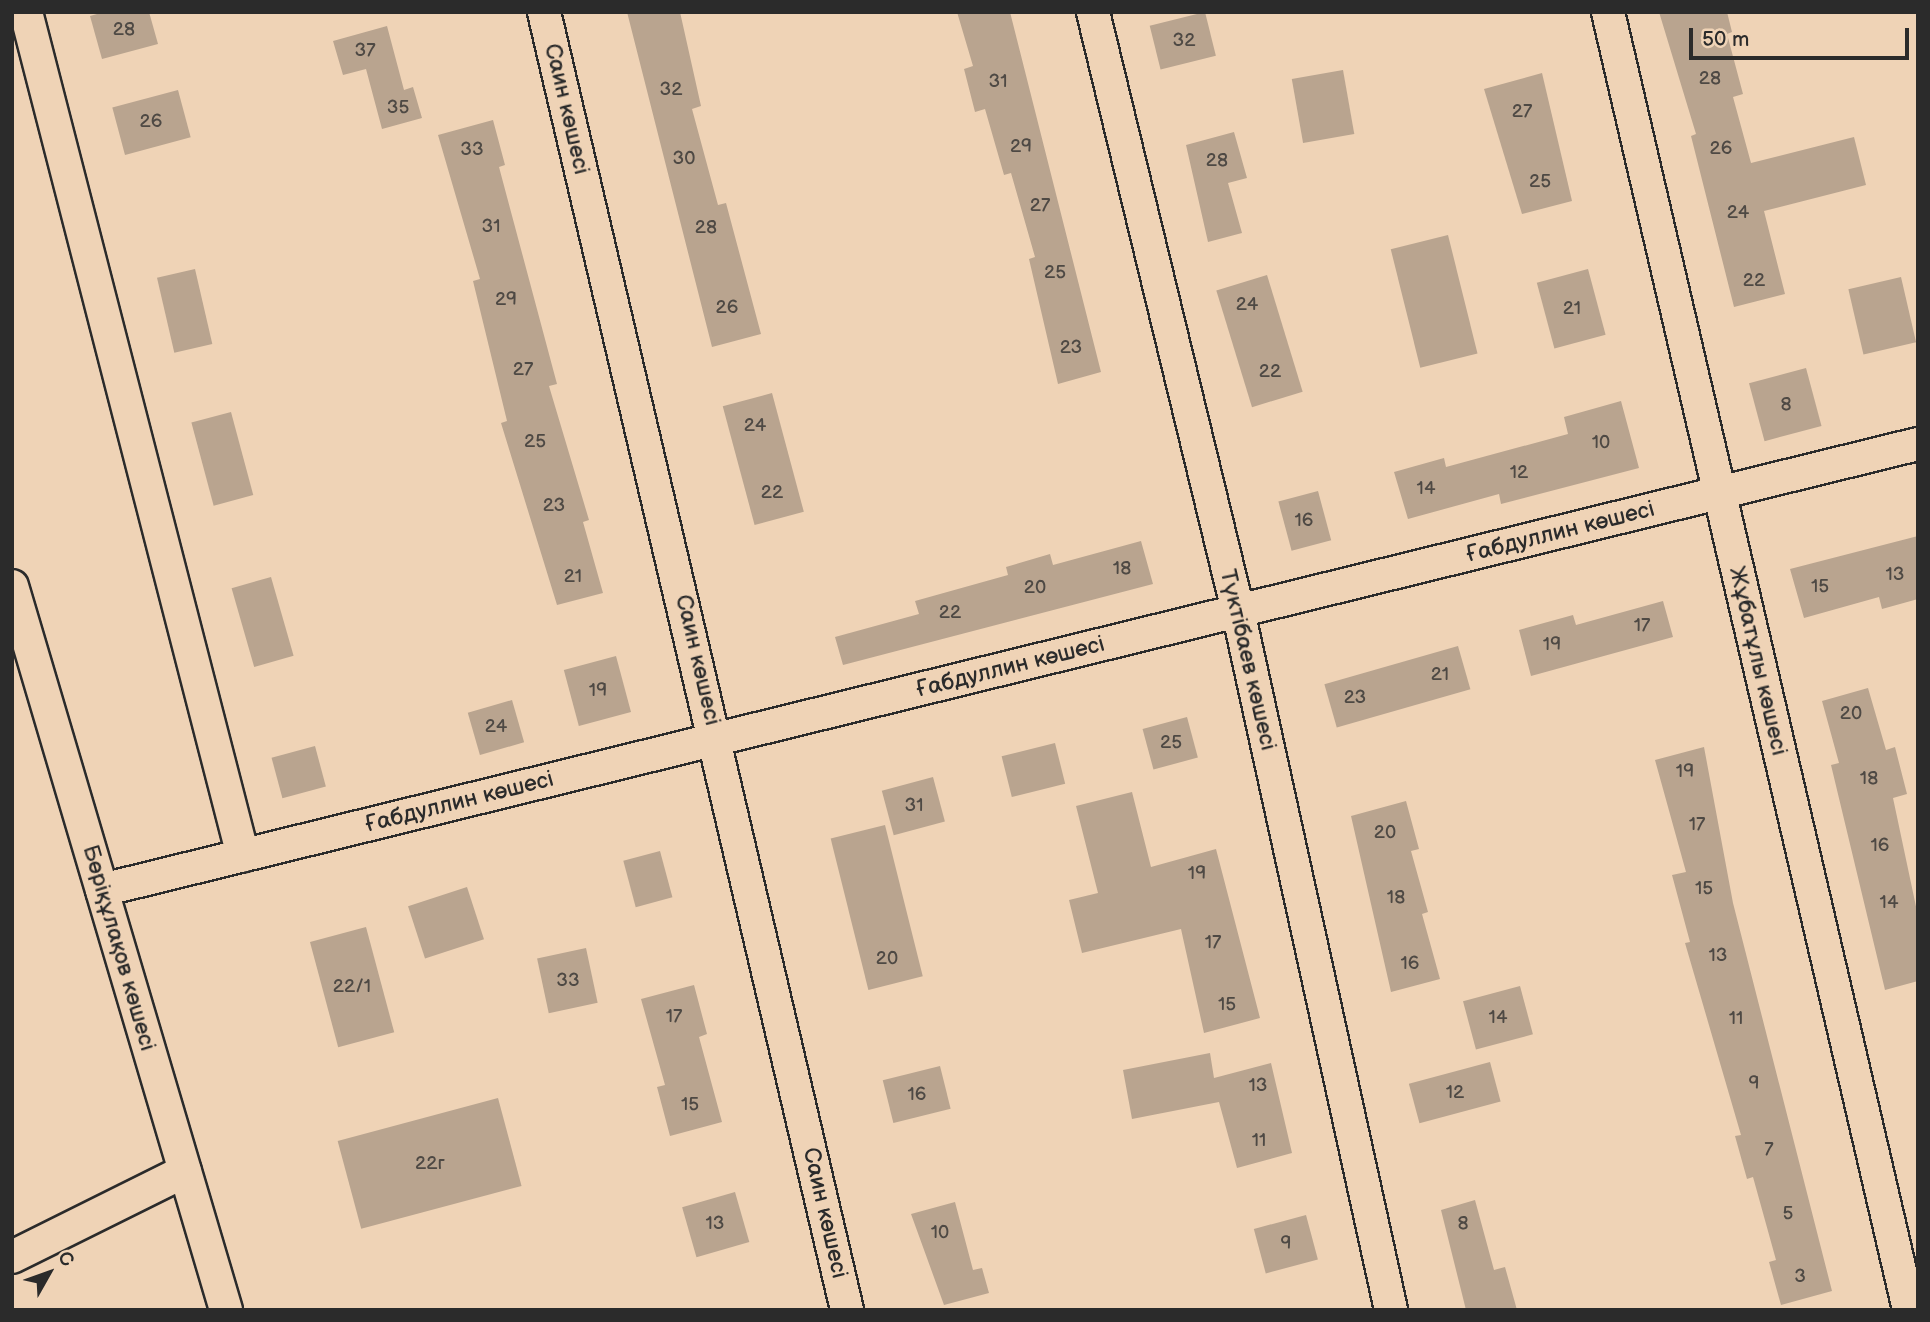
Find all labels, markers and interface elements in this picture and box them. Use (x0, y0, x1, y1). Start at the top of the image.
scale bar (1692, 14, 1912, 58)
house number: 28 (113, 19, 135, 41)
text: 50 m (1702, 27, 1749, 52)
house number: 32 (1173, 30, 1195, 52)
house number: 37 (354, 40, 376, 62)
street label: Саин көшесі (539, 41, 595, 177)
house number: 28 (1699, 68, 1721, 90)
house number: 31 (988, 71, 1008, 93)
house number: 32 (660, 79, 682, 101)
house number: 35 (387, 97, 409, 119)
house number: 27 (1512, 101, 1532, 123)
house number: 26 (140, 111, 162, 133)
house number: 29 (1010, 136, 1032, 158)
house number: 26 (1710, 138, 1732, 160)
house number: 33 (460, 139, 484, 161)
house number: 30 (673, 148, 695, 170)
house number: 28 (1206, 150, 1228, 172)
house number: 25 (1529, 171, 1551, 193)
house number: 27 (1030, 195, 1050, 217)
house number: 24 (1727, 202, 1749, 224)
house number: 31 (481, 216, 501, 238)
house number: 28 (695, 217, 717, 239)
house number: 25 (1044, 262, 1066, 284)
house number: 22 (1743, 270, 1765, 292)
house number: 29 (495, 289, 517, 311)
house number: 24 (1236, 294, 1258, 316)
house number: 26 (716, 297, 738, 319)
house number: 21 (1563, 298, 1581, 320)
house number: 23 (1060, 337, 1082, 359)
house number: 27 (513, 359, 533, 381)
house number: 22 (1259, 361, 1281, 383)
house number: 8 (1780, 394, 1792, 416)
house number: 24 (744, 415, 766, 437)
house number: 25 (524, 431, 546, 453)
house number: 10 (1592, 432, 1610, 454)
house number: 12 (1510, 462, 1528, 484)
house number: 14 (1417, 478, 1435, 500)
house number: 22 (761, 482, 783, 504)
house number: 23 (543, 495, 565, 517)
street label: Ғабдуллин көшесі (1463, 495, 1657, 569)
house number: 16 (1295, 510, 1313, 532)
house number: 18 (1113, 558, 1131, 580)
street label: Жұбатұлы көшесі (1723, 564, 1793, 758)
house number: 13 (1885, 564, 1905, 586)
house number: 21 (564, 566, 582, 588)
street label: Түктібаев көшесі (1214, 567, 1282, 753)
house number: 15 (1811, 576, 1829, 598)
house number: 20 (1024, 577, 1046, 599)
street label: Саин көшесі (670, 592, 726, 728)
house number: 22 (939, 602, 961, 624)
house number: 17 (1634, 615, 1650, 637)
street label: Ғабдуллин көшесі (913, 630, 1107, 704)
house number: 19 (1543, 634, 1561, 656)
house number: 21 (1431, 664, 1449, 686)
house number: 19 (589, 680, 607, 702)
house number: 23 (1344, 687, 1366, 709)
house number: 20 (1840, 703, 1862, 725)
house number: 24 (485, 716, 507, 738)
house number: 25 (1160, 732, 1182, 754)
house number: 19 (1676, 761, 1694, 783)
street label: Ғабдуллин көшесі (362, 765, 556, 839)
house number: 18 (1860, 768, 1878, 790)
house number: 31 (904, 795, 924, 817)
house number: 17 (1689, 814, 1705, 836)
house number: 20 (1374, 822, 1396, 844)
house number: 16 (1871, 835, 1889, 857)
street label: Бөріқұлақов көшесі (76, 842, 162, 1054)
house number: 19 (1188, 863, 1206, 885)
house number: 15 (1695, 878, 1713, 900)
house number: 18 (1387, 887, 1405, 909)
house number: 14 (1880, 892, 1898, 914)
house number: 17 (1205, 932, 1221, 954)
house number: 13 (1708, 945, 1728, 967)
house number: 20 (876, 948, 898, 970)
house number: 16 (1401, 953, 1419, 975)
house number: 33 (556, 970, 580, 992)
house number: 22/1 (333, 976, 371, 998)
house number: 15 (1218, 994, 1236, 1016)
house number: 17 (666, 1006, 682, 1028)
house number: 14 (1489, 1007, 1507, 1029)
house number: 11 (1729, 1008, 1743, 1030)
house number: 9 (1749, 1073, 1759, 1095)
house number: 13 (1248, 1075, 1268, 1097)
house number: 12 (1446, 1082, 1464, 1104)
house number: 16 (908, 1084, 926, 1106)
house number: 15 (681, 1094, 699, 1116)
house number: 11 (1252, 1130, 1266, 1152)
house number: 7 (1764, 1139, 1774, 1161)
street label: Саин көшесі (797, 1145, 853, 1281)
house number: 22г (415, 1153, 445, 1175)
house number: 5 (1783, 1203, 1793, 1225)
house number: 13 (705, 1213, 725, 1235)
house number: 8 (1457, 1213, 1469, 1235)
house number: 10 (931, 1222, 949, 1244)
house number: 9 (1281, 1233, 1291, 1255)
north arrow (14, 1238, 84, 1308)
text: С (52, 1247, 79, 1272)
house number: 3 (1794, 1266, 1806, 1288)

